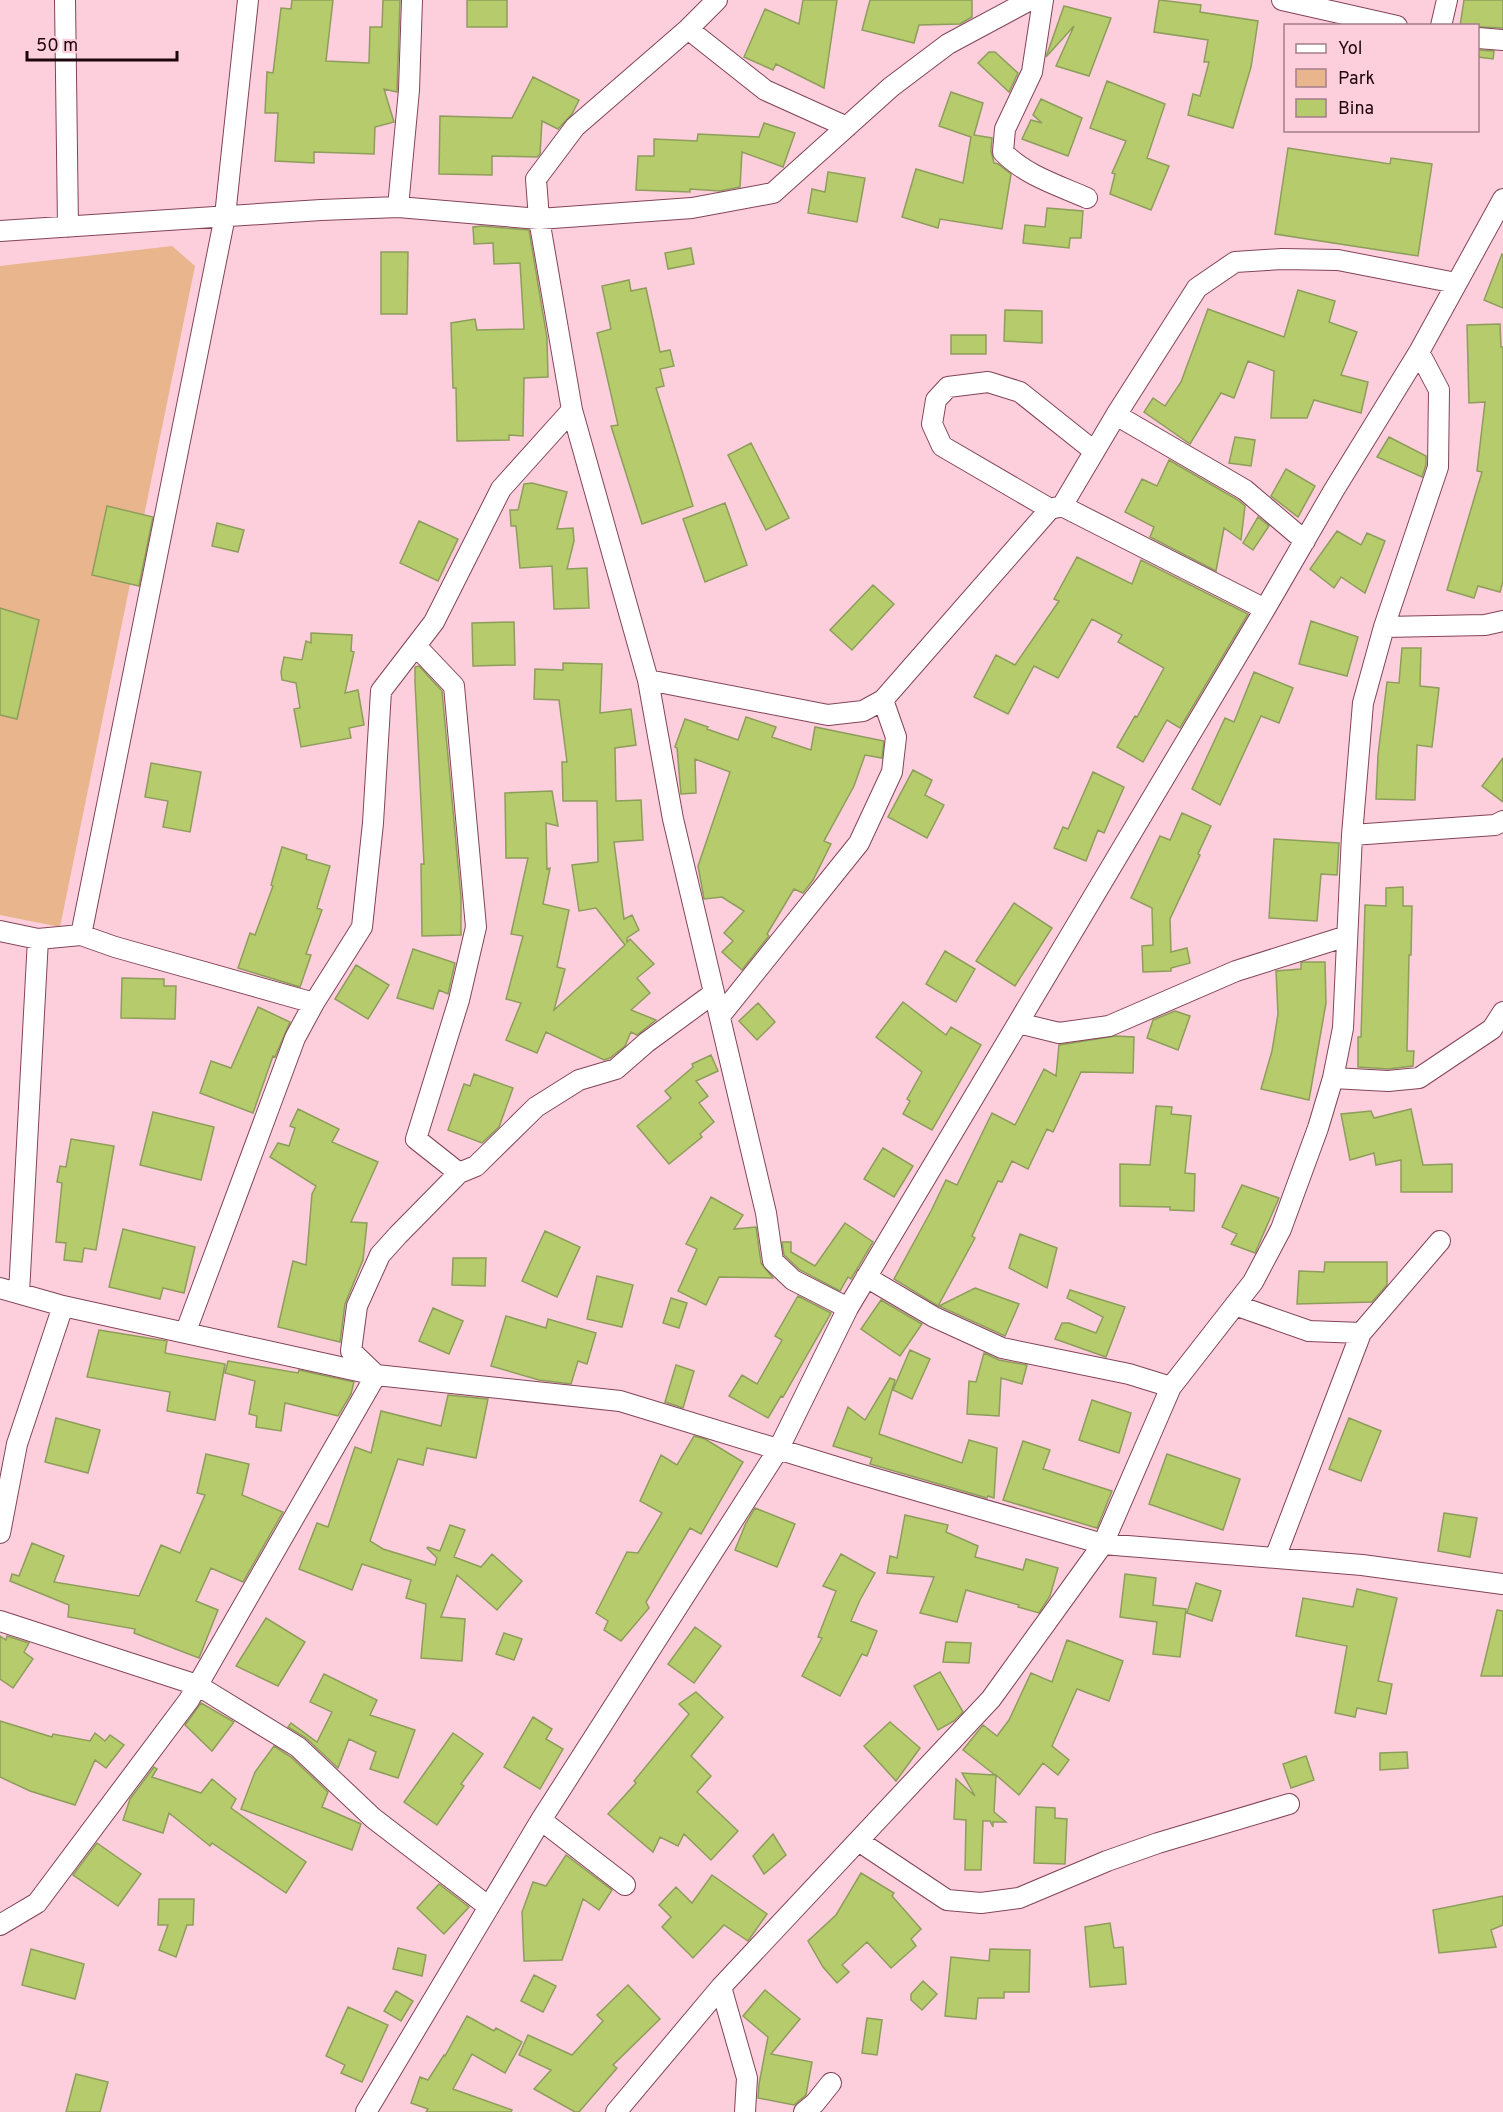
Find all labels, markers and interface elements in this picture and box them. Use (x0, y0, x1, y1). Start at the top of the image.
scale bar (27, 24, 177, 62)
legend (1284, 24, 1479, 132)
text: 50 m (36, 35, 78, 58)
text: Yol (1338, 38, 1363, 61)
text: Park (1338, 68, 1375, 91)
text: Bina (1338, 98, 1374, 121)

